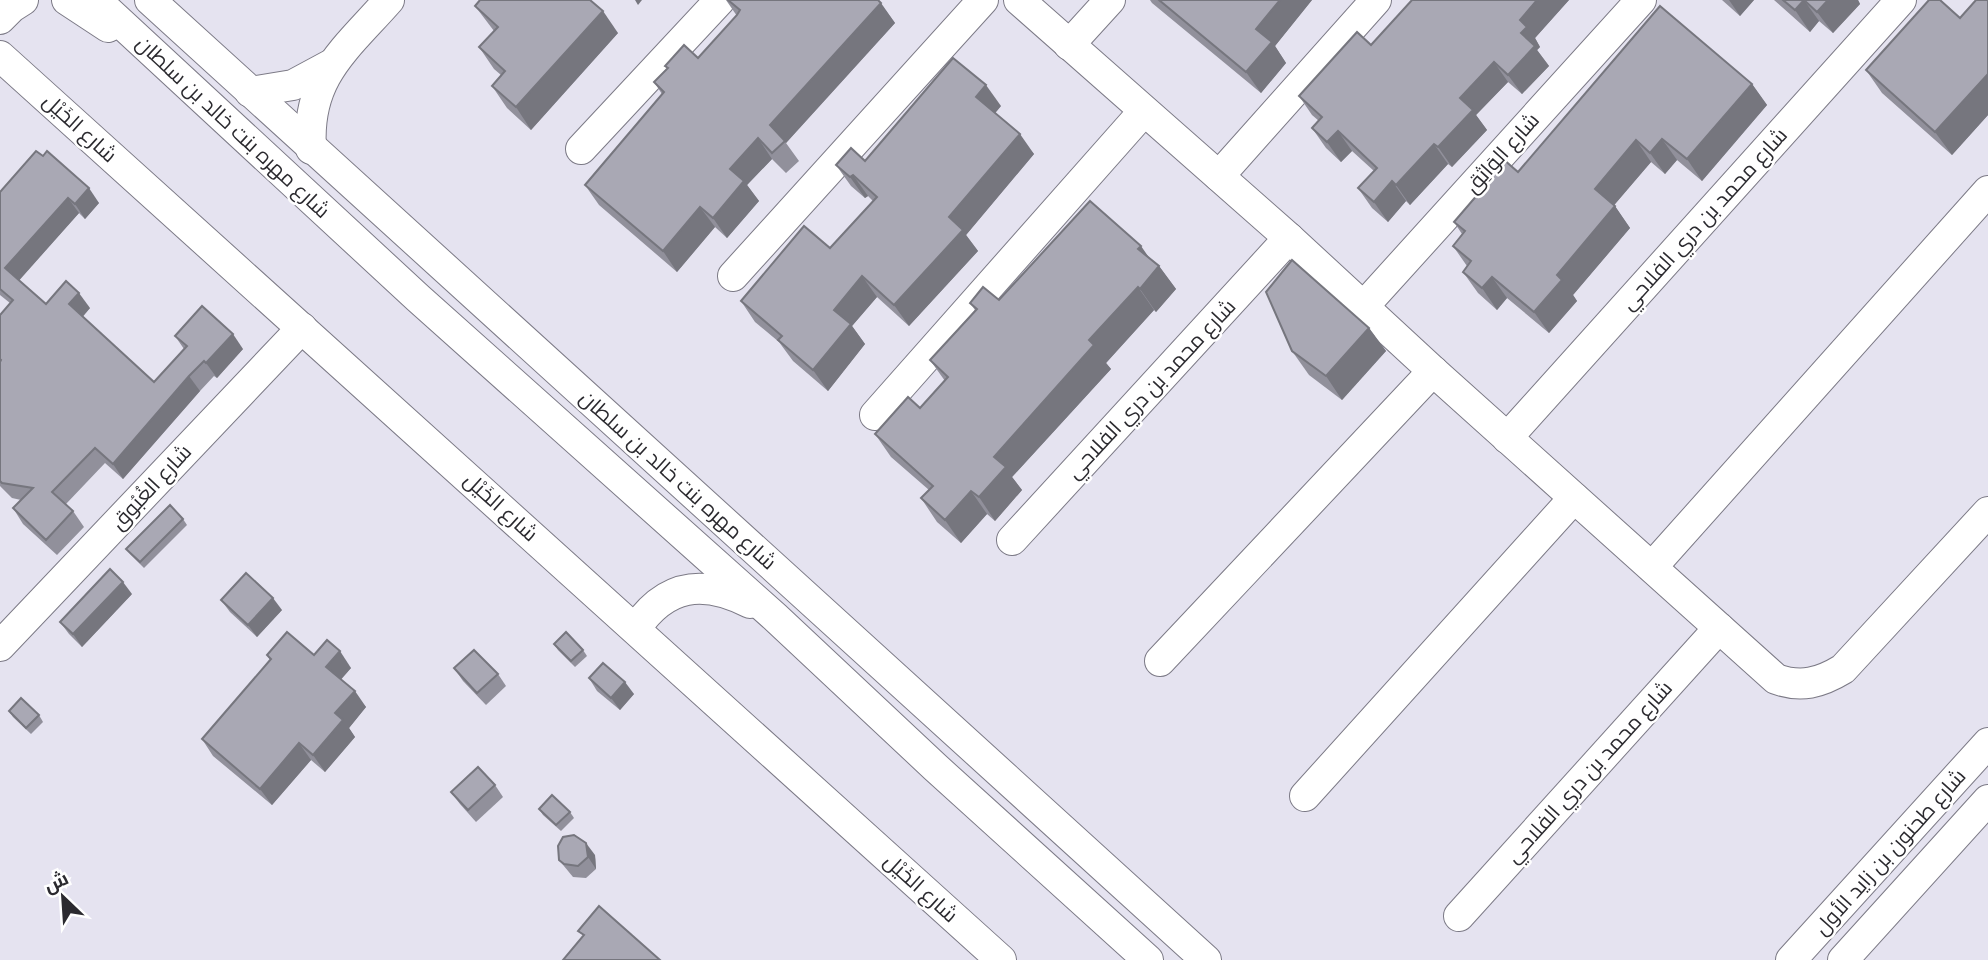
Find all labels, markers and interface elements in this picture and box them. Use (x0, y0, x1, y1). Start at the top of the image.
street label: شارع مهره بنت خالد بن سلطان (130, 30, 335, 225)
street label: شارع الخَيْل (37, 88, 122, 169)
street label: شارع الوَاثِق (1459, 107, 1546, 199)
street label: شارع محمد بن دري الفلاحي (1615, 122, 1795, 318)
street label: شارع محمد بن دري الفلاحي (1061, 294, 1243, 486)
street label: شارع مهره بنت خالد بن سلطان (574, 385, 782, 576)
street label: شارع الغُبُوق (105, 439, 198, 536)
street label: شارع الخَيْل (458, 467, 543, 548)
street label: شارع محمد بن دري الفلاحي (1500, 675, 1680, 871)
street label: شارع طحنون بن زايد الأول (1809, 764, 1972, 941)
street label: شارع الخَيْل (878, 848, 963, 929)
north arrow (28, 862, 98, 932)
text: ش (40, 866, 72, 898)

